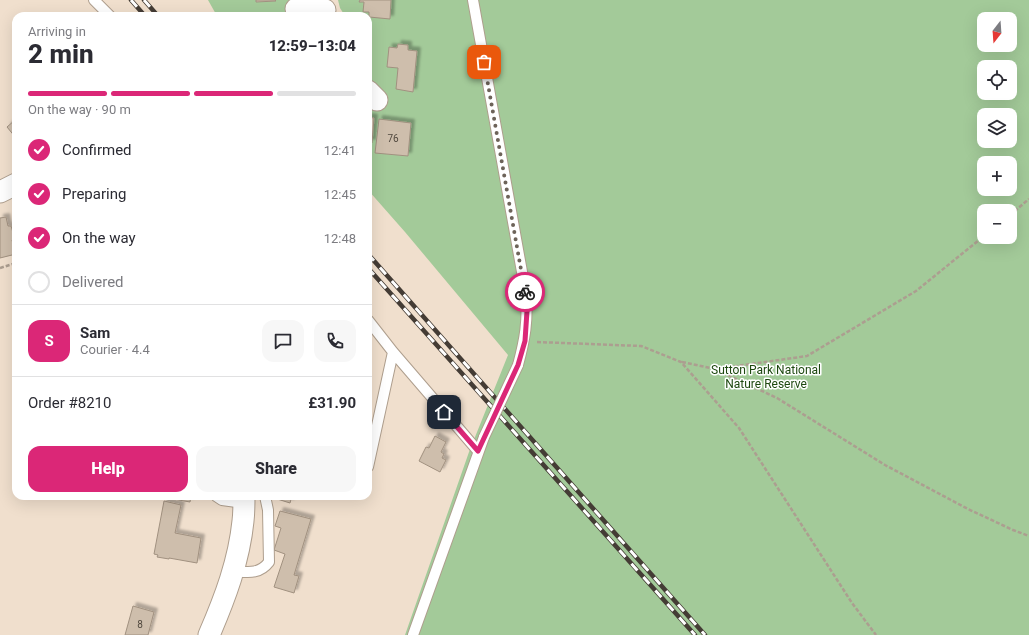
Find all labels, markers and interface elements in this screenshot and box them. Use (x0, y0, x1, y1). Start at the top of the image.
north arrow (977, 12, 1017, 52)
map controls (977, 12, 1017, 244)
text: Arriving in (28, 24, 86, 39)
text: 12:59–13:04 (269, 37, 356, 55)
text: 2 min (28, 39, 94, 69)
pin (467, 45, 501, 79)
icon: bag (473, 51, 495, 73)
button: locate (977, 60, 1017, 100)
text: On the way · 90 m (28, 102, 131, 117)
button: layers (977, 108, 1017, 148)
house number: 76 (387, 133, 399, 144)
icon: check (28, 139, 50, 161)
text: Confirmed (62, 141, 132, 159)
text: 12:41 (324, 143, 356, 158)
button: + (977, 156, 1017, 196)
icon: check (28, 183, 50, 205)
text: Preparing (62, 185, 126, 203)
text: 12:45 (324, 187, 356, 202)
button: − (977, 204, 1017, 244)
icon: check (28, 227, 50, 249)
text: On the way (62, 229, 136, 247)
text: 12:48 (324, 231, 356, 246)
courier (505, 272, 545, 312)
text: Delivered (62, 273, 124, 291)
icon: bike (514, 281, 536, 303)
button: chat (262, 320, 304, 362)
button: phone (314, 320, 356, 362)
text: Sam (80, 324, 110, 342)
text: S (44, 332, 54, 350)
text: Courier · 4.4 (80, 342, 150, 357)
park label: Sutton Park National Nature Reserve (711, 363, 821, 391)
text: Order #8210 (28, 394, 111, 412)
text: £31.90 (308, 394, 356, 412)
pin (427, 395, 461, 429)
icon: home (433, 401, 455, 423)
button: Help (28, 446, 188, 492)
button: Share (196, 446, 356, 492)
house number: 8 (137, 619, 143, 630)

